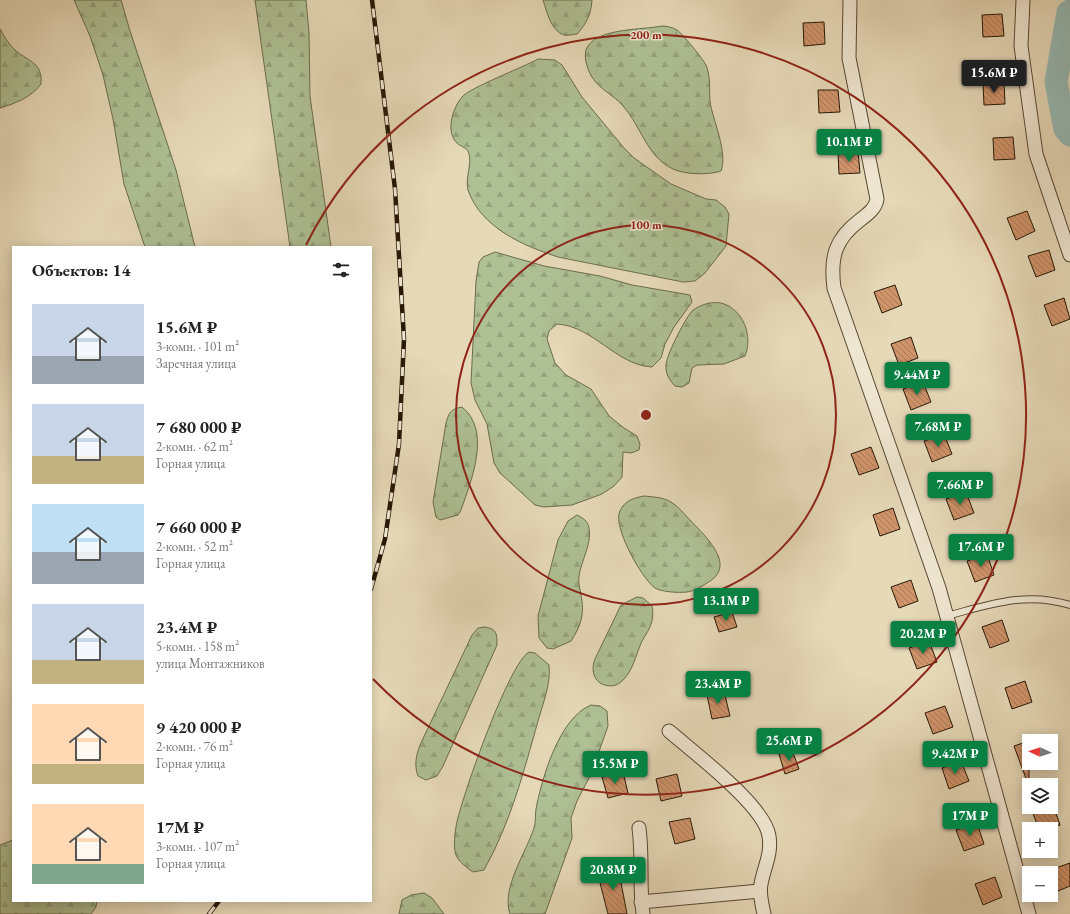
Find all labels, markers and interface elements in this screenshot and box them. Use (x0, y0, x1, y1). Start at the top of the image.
text: 200 m (630, 27, 662, 43)
pin: 15.6M ₽ (957, 60, 1031, 94)
text: 15.6M ₽ (971, 64, 1017, 81)
pin: 10.1M ₽ (812, 129, 886, 163)
text: 10.1M ₽ (826, 133, 872, 150)
text: 100 m (630, 217, 662, 233)
text: Объектов: 14 (32, 259, 131, 281)
icon: filters (330, 259, 352, 281)
text: 15.6M ₽ (156, 316, 217, 338)
icon: home (64, 320, 112, 368)
text: 3-комн. · 101 m² (156, 338, 239, 355)
text: Заречная улица (156, 355, 236, 372)
pin: 9.44M ₽ (880, 362, 954, 396)
text: 9.44M ₽ (894, 366, 940, 383)
centre of rings (639, 408, 653, 422)
pin: 7.68M ₽ (901, 414, 975, 448)
text: 7 680 000 ₽ (156, 416, 242, 438)
text: 7.68M ₽ (915, 418, 961, 435)
icon: home (64, 420, 112, 468)
text: 2-комн. · 62 m² (156, 438, 233, 455)
text: Горная улица (156, 455, 225, 472)
pin: 7.66M ₽ (923, 472, 997, 506)
text: 7.66M ₽ (937, 476, 983, 493)
text: 7 660 000 ₽ (156, 516, 242, 538)
icon: home (64, 520, 112, 568)
pin: 17.6M ₽ (944, 534, 1018, 568)
text: 2-комн. · 52 m² (156, 538, 233, 555)
text: 17.6M ₽ (958, 538, 1004, 555)
text: Горная улица (156, 555, 225, 572)
pin: 13.1M ₽ (689, 588, 763, 622)
text: 13.1M ₽ (703, 592, 749, 609)
text: 23.4M ₽ (156, 616, 217, 638)
icon: home (64, 620, 112, 668)
pin: 20.2M ₽ (886, 621, 960, 655)
text: 20.2M ₽ (900, 625, 946, 642)
text: 5-комн. · 158 m² (156, 638, 239, 655)
text: улица Монтажников (156, 655, 265, 672)
pin: 23.4M ₽ (681, 671, 755, 705)
text: 23.4M ₽ (695, 675, 741, 692)
text: 9 420 000 ₽ (156, 716, 242, 738)
icon: home (64, 720, 112, 768)
pin: 25.6M ₽ (752, 728, 826, 762)
text: 25.6M ₽ (766, 732, 812, 749)
north arrow (1022, 734, 1058, 770)
map controls (1022, 734, 1058, 902)
text: 2-комн. · 76 m² (156, 738, 233, 755)
pin: 9.42M ₽ (918, 741, 992, 775)
text: 9.42M ₽ (932, 745, 978, 762)
pin: 15.5M ₽ (578, 751, 652, 785)
text: Горная улица (156, 755, 225, 772)
text: 15.5M ₽ (592, 755, 638, 772)
button: layers (1022, 778, 1058, 814)
pin: 17M ₽ (942, 803, 998, 837)
text: 17M ₽ (952, 807, 988, 824)
text: 17M ₽ (156, 816, 204, 838)
icon: home (64, 820, 112, 868)
button: + (1022, 822, 1058, 858)
text: 3-комн. · 107 m² (156, 838, 239, 855)
text: Горная улица (156, 855, 225, 872)
pin: 20.8M ₽ (576, 857, 650, 891)
text: 20.8M ₽ (590, 861, 636, 878)
button: − (1022, 866, 1058, 902)

